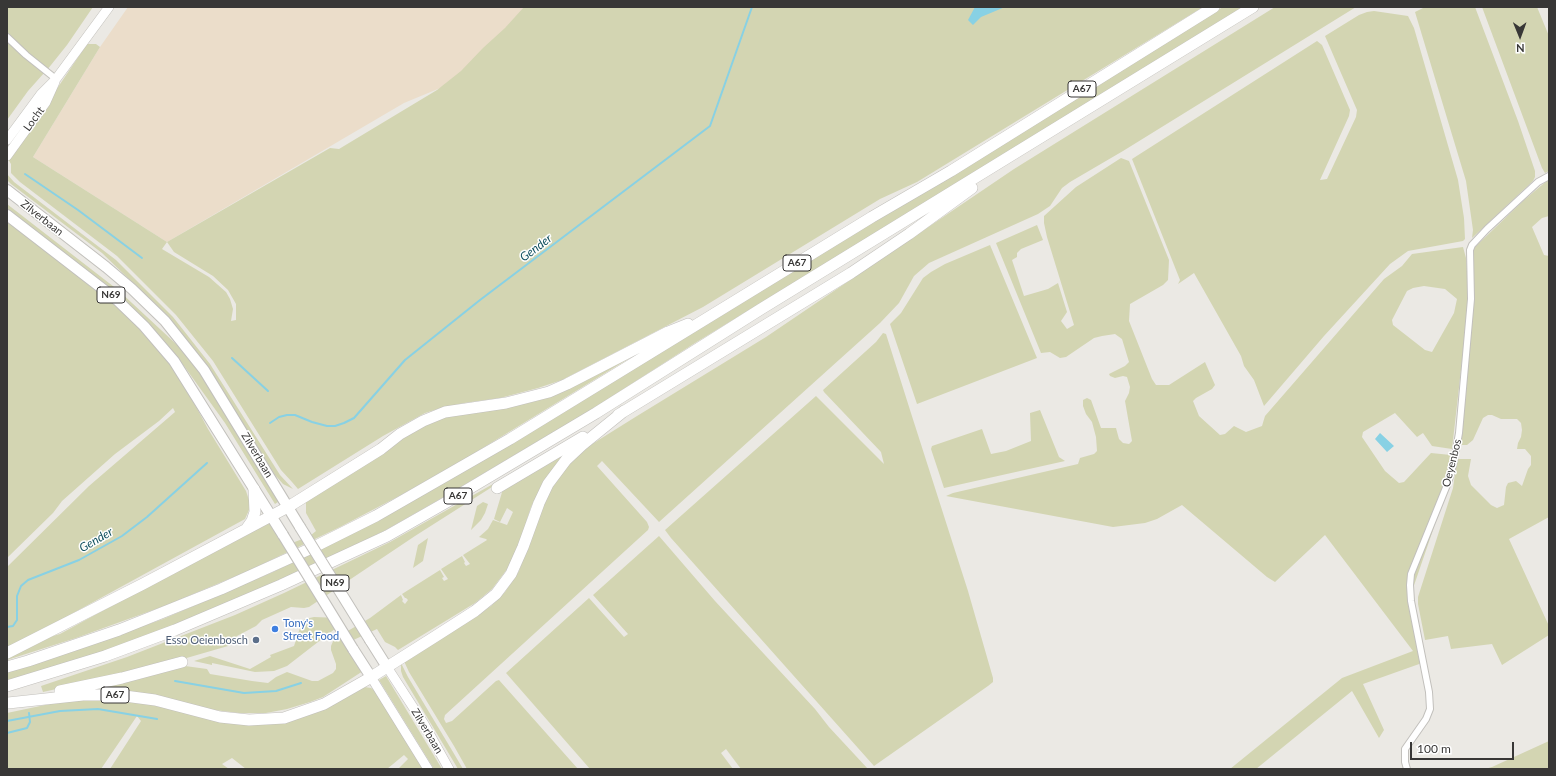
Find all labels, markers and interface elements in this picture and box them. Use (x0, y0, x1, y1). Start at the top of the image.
north arrow (1500, 16, 1540, 56)
text: N (1516, 42, 1525, 55)
road number: A67 (1068, 81, 1096, 97)
street label: Locht (21, 104, 47, 134)
street label: Zilverbaan (18, 197, 66, 239)
water label: Gender (517, 231, 555, 265)
road number: A67 (783, 255, 811, 271)
road number: N69 (97, 287, 125, 303)
street label: Zilverbaan (238, 430, 276, 480)
street label: Oeyenbos (1440, 438, 1464, 488)
road number: A67 (444, 488, 472, 504)
water label: Gender (77, 525, 115, 555)
road number: N69 (321, 575, 349, 591)
place label: Tony's Street Food (283, 616, 339, 642)
marker: Tony's Street Food (270, 624, 280, 634)
place label: Esso Oeienbosch (165, 633, 248, 647)
marker: Esso Oeienbosch (251, 635, 261, 645)
road number: A67 (101, 687, 129, 703)
street label: Zilverbaan (408, 706, 446, 756)
scale bar (1412, 734, 1516, 760)
text: 100 m (1417, 741, 1451, 756)

